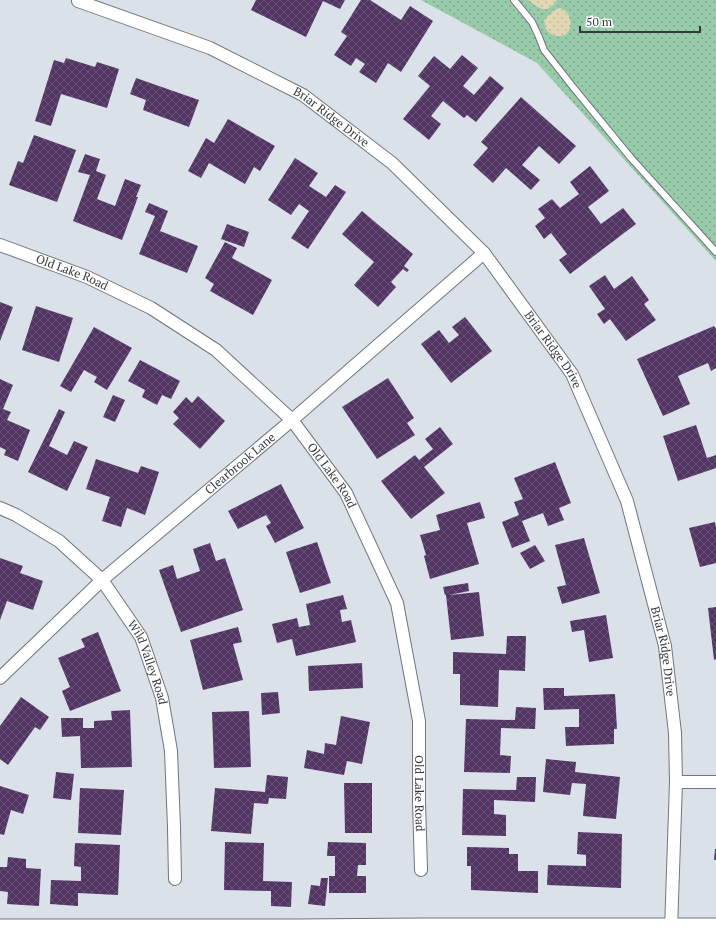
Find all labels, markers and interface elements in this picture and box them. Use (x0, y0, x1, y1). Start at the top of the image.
scale bar (580, 8, 700, 34)
text: 50 m (586, 14, 613, 29)
street label: Briar Ridge Drive (291, 83, 372, 150)
street label: Old Lake Road (34, 251, 111, 293)
street label: Briar Ridge Drive (522, 308, 585, 390)
street label: Clearbrook Lane (201, 429, 278, 497)
street label: Old Lake Road (304, 440, 360, 511)
street label: Briar Ridge Drive (648, 605, 679, 697)
street label: Wild Valley Road (125, 617, 171, 706)
street label: Old Lake Road (412, 755, 428, 832)

